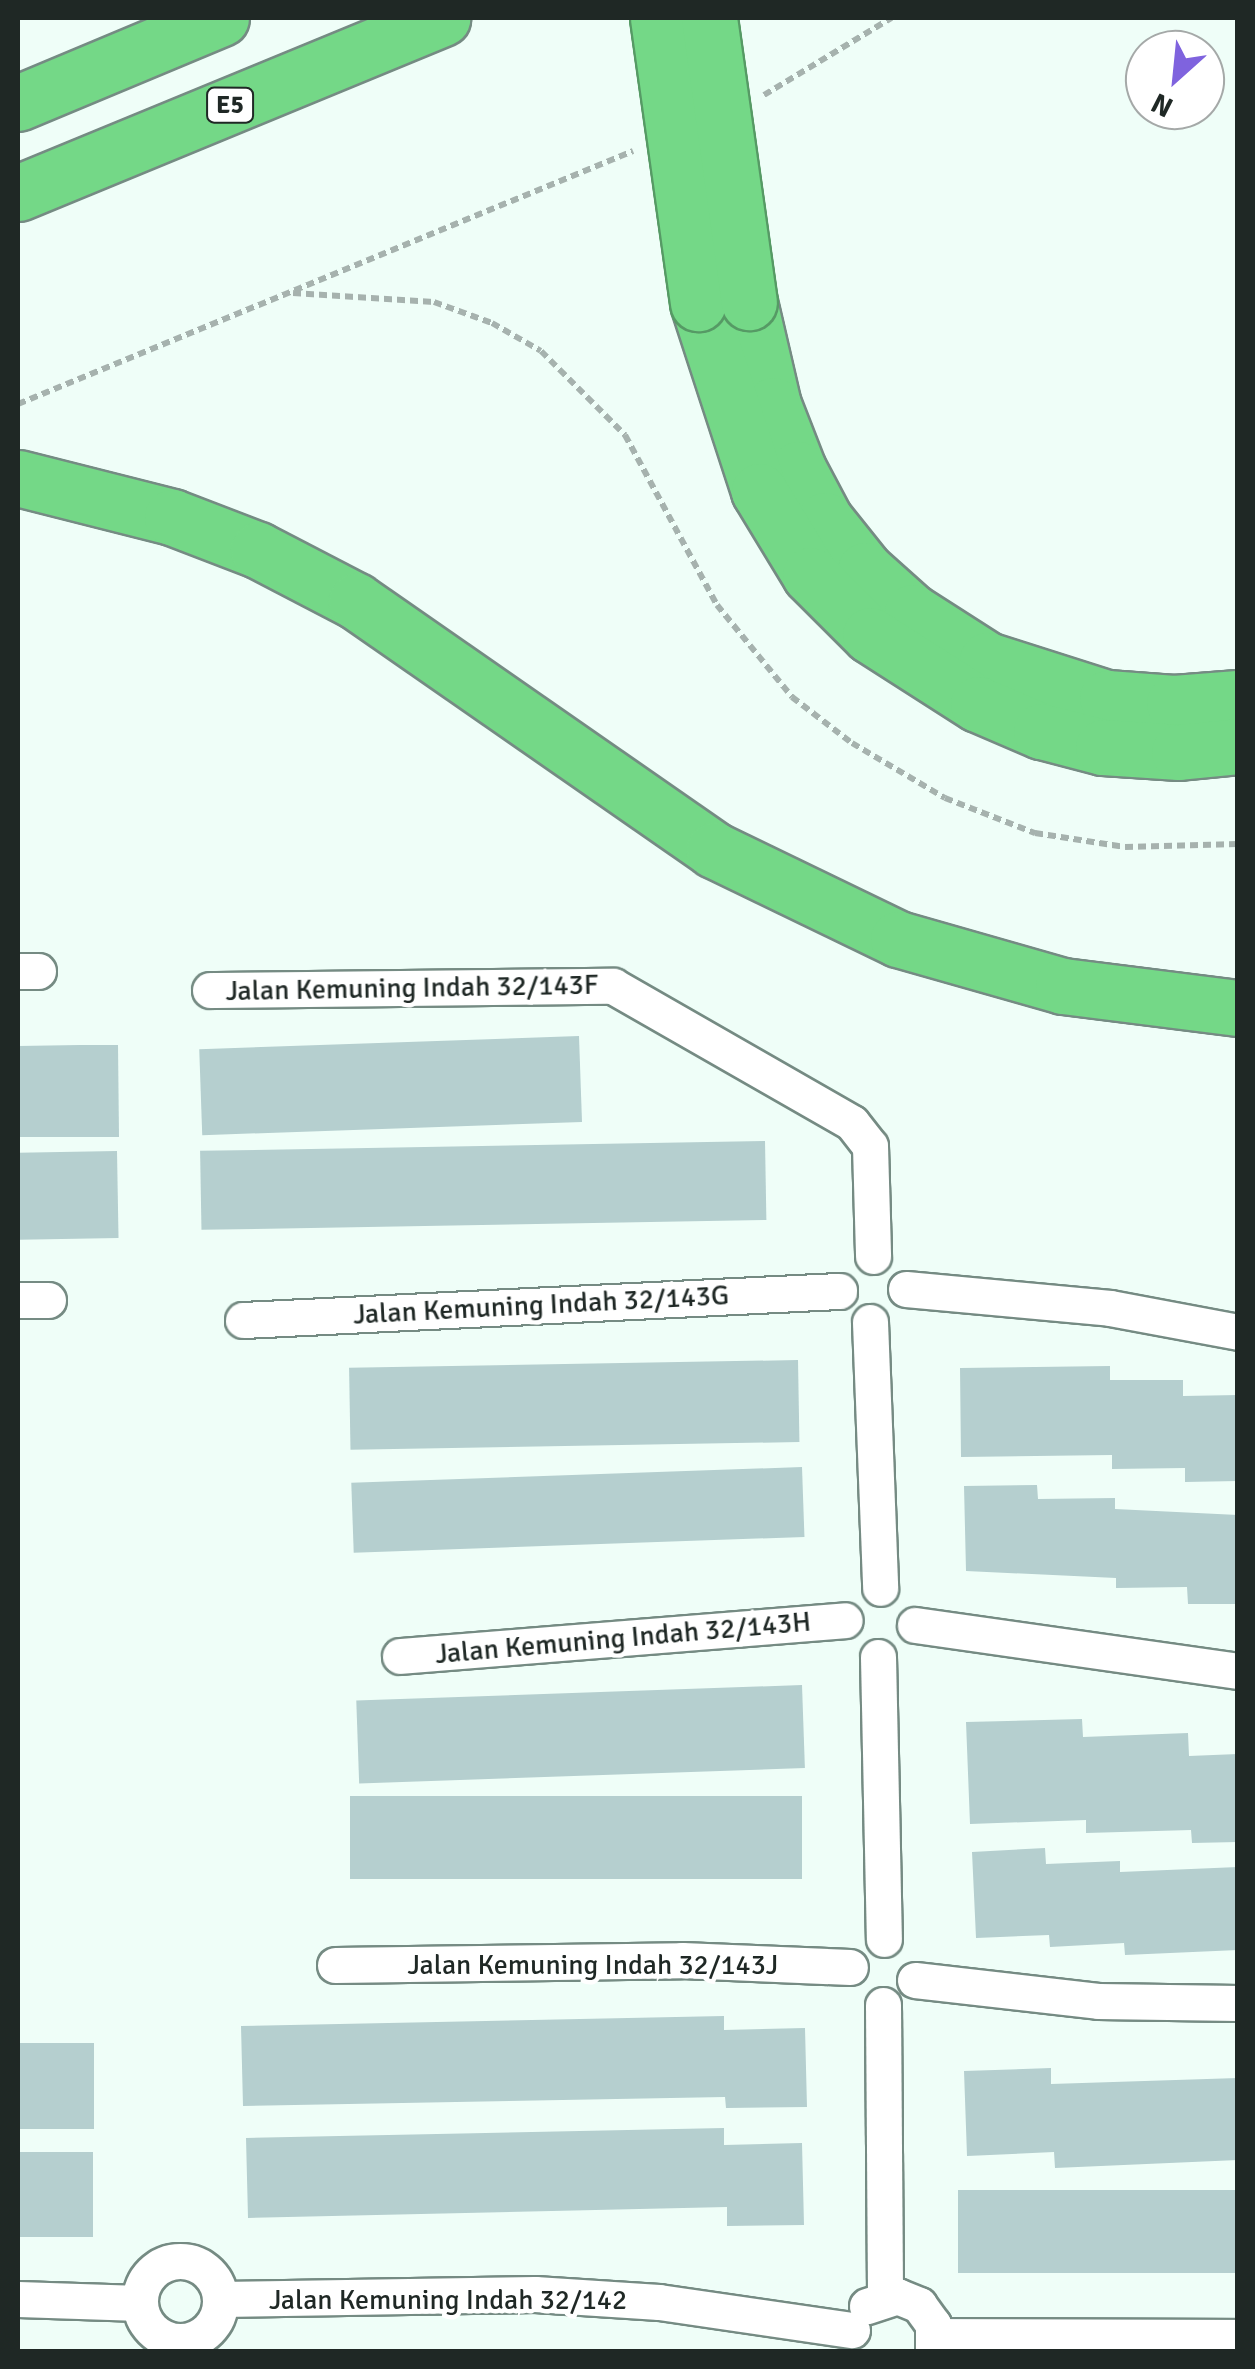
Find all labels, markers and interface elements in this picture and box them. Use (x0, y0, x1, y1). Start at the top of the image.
north arrow (1125, 30, 1225, 130)
road number: E5 (205, 85, 255, 125)
text: N (1146, 85, 1179, 125)
street label: Jalan Kemuning Indah 32/143F (225, 968, 599, 1008)
street label: Jalan Kemuning Indah 32/143G (352, 1278, 730, 1332)
street label: Jalan Kemuning Indah 32/143H (434, 1605, 812, 1671)
street label: Jalan Kemuning Indah 32/143J (408, 1948, 778, 1982)
street label: Jalan Kemuning Indah 32/142 (269, 2283, 627, 2317)

